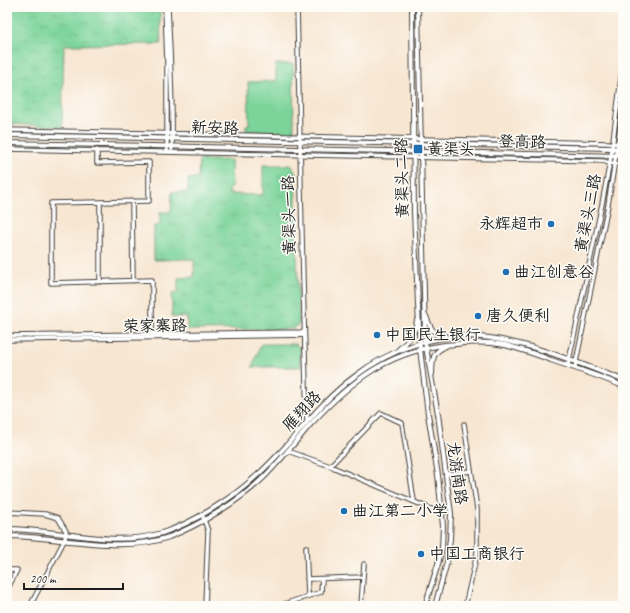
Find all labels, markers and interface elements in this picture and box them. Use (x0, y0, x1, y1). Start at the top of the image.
street label: 新安路 (191, 117, 239, 139)
street label: 登高路 (498, 132, 546, 152)
street label: 黄渠头二路 (391, 138, 413, 218)
place label: 黄渠头 (427, 139, 475, 159)
marker: 黄渠头 (412, 143, 424, 155)
street label: 黄渠头三路 (571, 172, 605, 254)
street label: 黄渠头一路 (278, 175, 300, 255)
place label: 永辉超市 (479, 214, 543, 234)
marker: 永辉超市 (546, 219, 556, 229)
place label: 曲江创意谷 (514, 262, 594, 282)
marker: 曲江创意谷 (501, 267, 511, 277)
place label: 唐久便利 (486, 306, 550, 326)
marker: 唐久便利 (473, 311, 483, 321)
street label: 荣家寨路 (123, 315, 187, 337)
place label: 中国民生银行 (385, 325, 481, 345)
marker: 中国民生银行 (372, 330, 382, 340)
street label: 雁翔路 (278, 387, 326, 435)
street label: 龙游南路 (443, 440, 471, 506)
place label: 曲江第二小学 (352, 501, 448, 521)
marker: 曲江第二小学 (339, 506, 349, 516)
place label: 中国工商银行 (429, 544, 525, 564)
marker: 中国工商银行 (416, 549, 426, 559)
scale bar (24, 565, 123, 591)
text: 200 m (30, 571, 57, 587)

